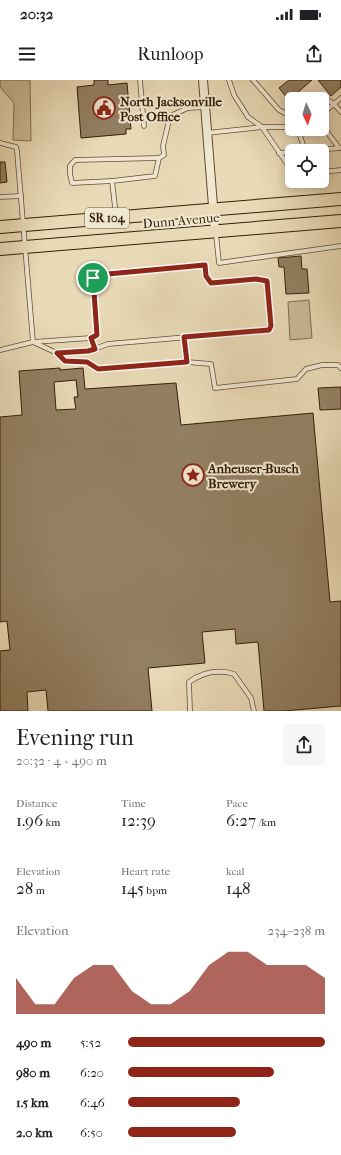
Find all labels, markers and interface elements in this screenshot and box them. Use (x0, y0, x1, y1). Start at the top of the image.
text: 20:32 (20, 5, 54, 23)
icon: menu (16, 43, 38, 65)
icon: share (303, 43, 325, 65)
text: Runloop (137, 44, 204, 65)
north arrow (285, 92, 329, 136)
map controls (285, 92, 329, 188)
place label: North Jacksonville Post Office (120, 94, 222, 124)
public building icon: North Jacksonville Post Office (91, 95, 117, 121)
button: locate (285, 144, 329, 188)
road number: SR 104 (85, 208, 129, 228)
street label: Dunn Avenue (142, 210, 221, 231)
pin (76, 261, 110, 295)
icon: arrive (82, 267, 104, 289)
place label: Anheuser-Busch Brewery (207, 461, 299, 492)
place icon: Anheuser-Busch Brewery (180, 462, 206, 488)
button: share (283, 724, 325, 766)
text: Evening run (16, 725, 134, 751)
text: 20:32 · 4 × 490 m (16, 753, 107, 768)
text: Distance (16, 797, 57, 810)
text: Time (121, 797, 146, 810)
text: Pace (226, 797, 248, 810)
text: 1.96 (16, 810, 43, 830)
text: 12:39 (121, 810, 156, 830)
text: 6:27 (226, 810, 256, 830)
text: km (43, 816, 60, 829)
text: /km (256, 816, 276, 829)
text: Elevation (16, 865, 60, 878)
text: Heart rate (121, 865, 170, 878)
text: kcal (226, 865, 245, 878)
text: 28 (16, 878, 33, 898)
text: 145 (121, 878, 144, 898)
text: 148 (226, 878, 251, 898)
text: m (33, 884, 45, 897)
text: bpm (144, 884, 167, 897)
text: Elevation (16, 923, 69, 938)
text: 234–238 m (267, 923, 325, 938)
text: 490 m (16, 1035, 51, 1050)
text: 5:52 (80, 1035, 101, 1050)
text: 980 m (16, 1065, 50, 1080)
text: 6:20 (80, 1065, 104, 1080)
text: 1.5 km (16, 1095, 49, 1110)
text: 6:46 (80, 1095, 105, 1110)
text: 2.0 km (16, 1125, 53, 1140)
text: 6:50 (80, 1125, 103, 1140)

